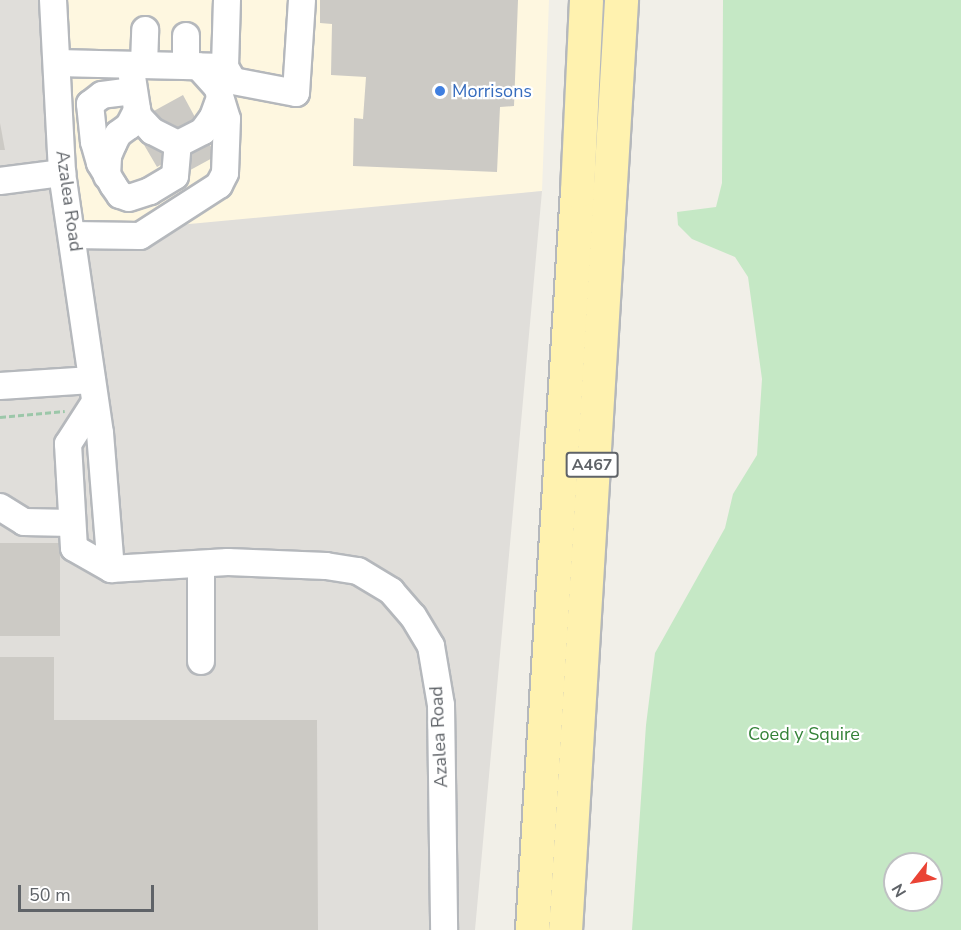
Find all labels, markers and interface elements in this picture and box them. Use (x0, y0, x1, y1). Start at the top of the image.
place label: Morrisons (452, 80, 532, 102)
marker: Morrisons (433, 84, 447, 98)
street label: Azalea Road (51, 149, 87, 253)
road number: A467 (565, 452, 619, 478)
street label: Azalea Road (426, 686, 452, 788)
park label: Coed y Squire (748, 723, 860, 745)
north arrow (883, 852, 943, 912)
scale bar (21, 873, 158, 911)
text: N (887, 879, 912, 901)
text: 50 m (29, 883, 71, 907)

